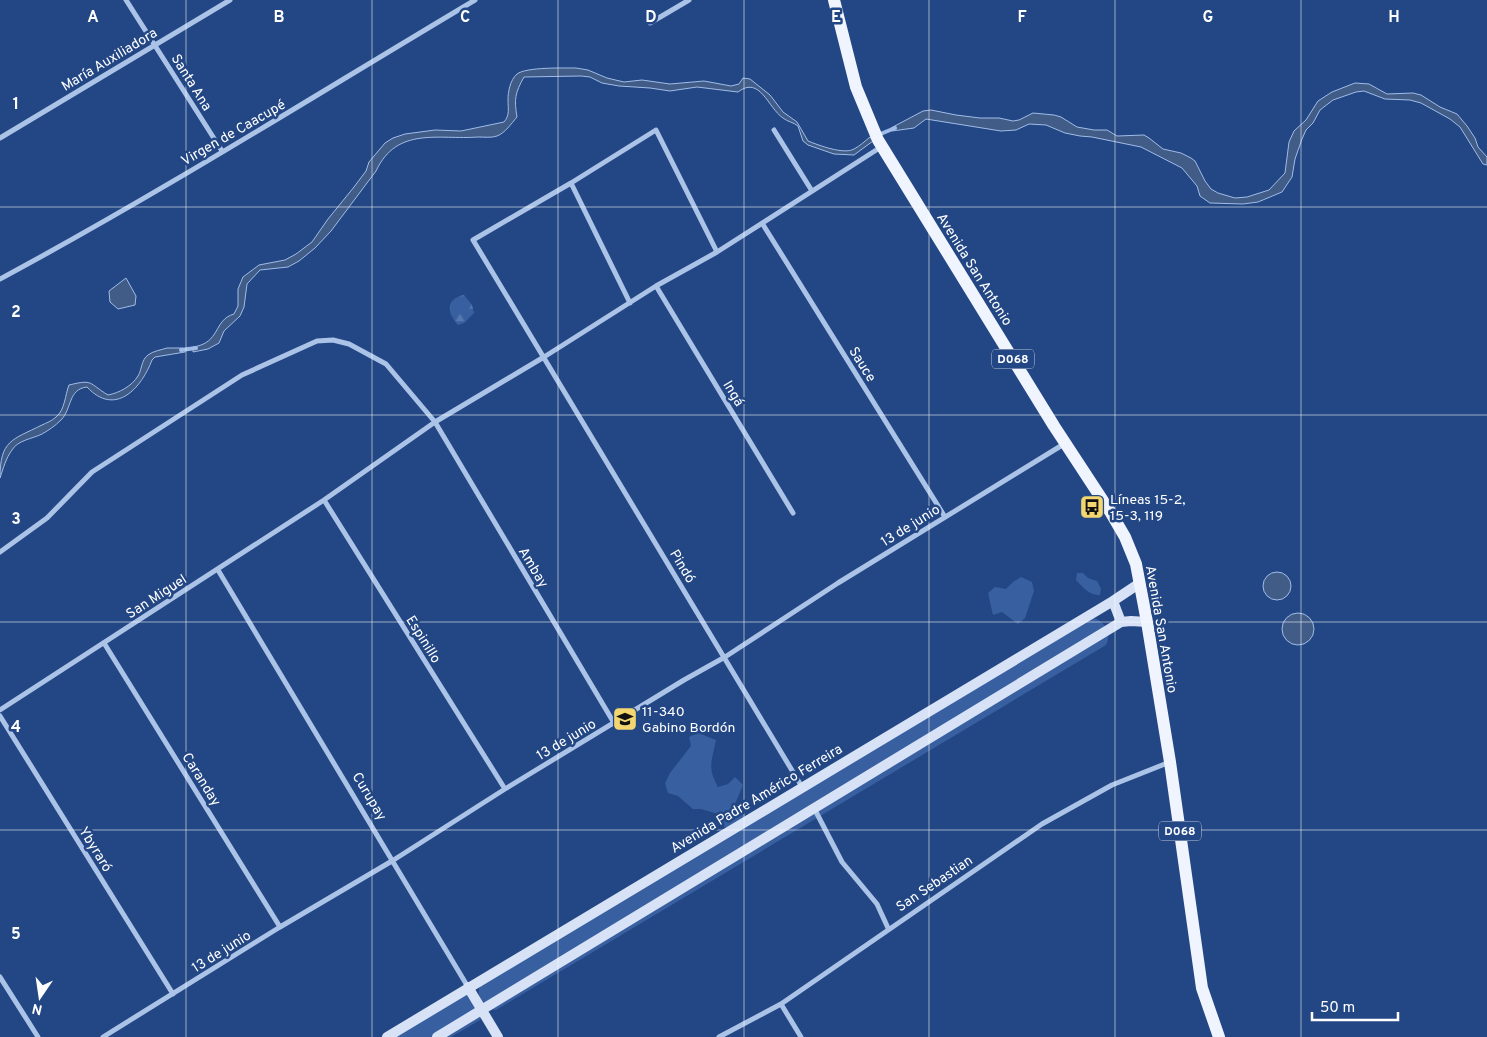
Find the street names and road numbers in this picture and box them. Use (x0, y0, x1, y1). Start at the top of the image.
street label: María Auxiliadora (59, 25, 161, 96)
street label: Santa Ana (167, 51, 215, 114)
street label: Virgen de Caacupé (179, 97, 289, 170)
street label: Avenida San Antonio (932, 210, 1015, 329)
street label: Sauce (844, 344, 879, 386)
road number: D068 (992, 349, 1034, 368)
street label: Ingá (718, 378, 747, 410)
street label: 13 de junio (878, 501, 944, 551)
street label: Ambay (514, 544, 551, 591)
street label: Pindó (665, 547, 698, 587)
street label: Avenida San Antonio (1141, 564, 1180, 695)
street label: San Miguel (123, 571, 190, 623)
street label: Espinillo (402, 613, 444, 667)
street label: 13 de junio (534, 716, 600, 765)
street label: Avenida Padre Américo Ferreira (668, 741, 846, 857)
street label: Caranday (178, 750, 224, 810)
street label: Curupay (348, 770, 390, 824)
road number: D068 (1159, 821, 1201, 840)
street label: Ybyraró (74, 824, 115, 876)
street label: San Sebastian (893, 852, 976, 916)
street label: 13 de junio (189, 927, 255, 977)

